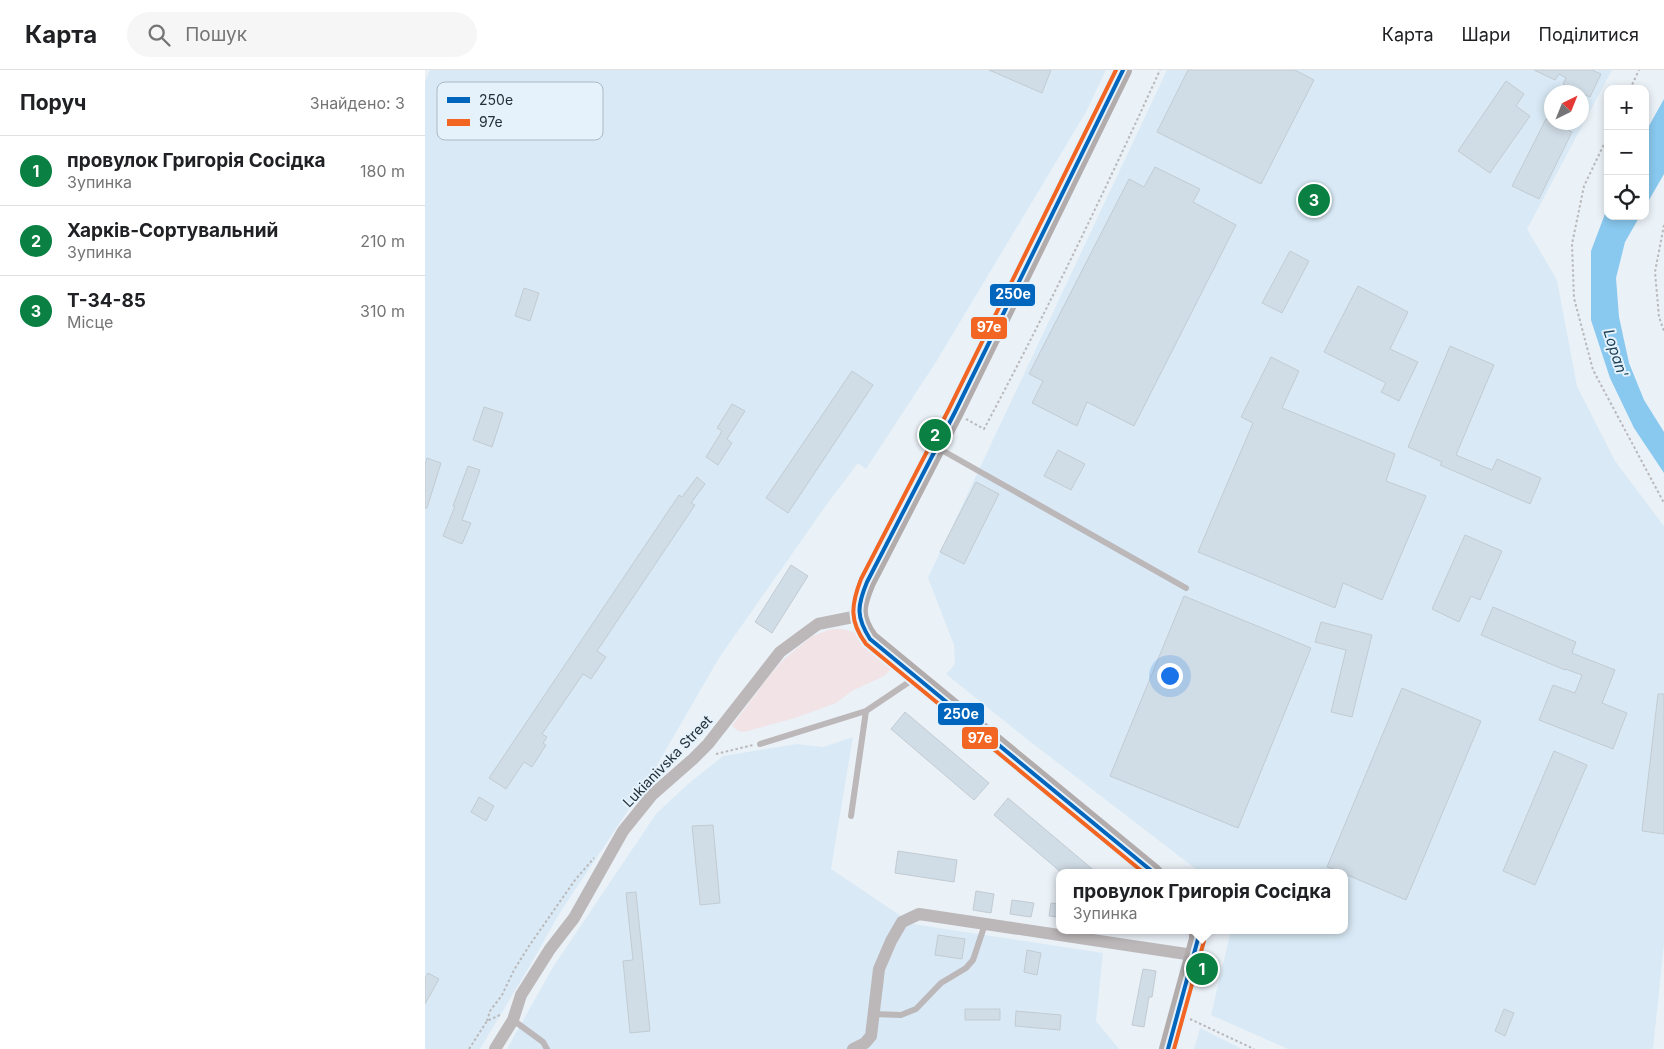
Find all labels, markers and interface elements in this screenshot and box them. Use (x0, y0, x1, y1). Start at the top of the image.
search box (127, 12, 477, 57)
text: Карта (25, 20, 97, 49)
icon: search (145, 21, 173, 49)
text: Пошук (185, 23, 247, 46)
text: Карта (1382, 24, 1434, 45)
text: Шари (1462, 24, 1511, 45)
text: Поділитися (1539, 24, 1639, 45)
legend (437, 82, 603, 140)
north arrow (1544, 85, 1589, 130)
map controls (1604, 85, 1649, 220)
button: + (1604, 85, 1649, 130)
text: Поруч (20, 90, 87, 115)
text: 250е (479, 91, 513, 108)
text: Знайдено: 3 (310, 93, 405, 113)
text: 97е (479, 113, 503, 130)
button: − (1604, 130, 1649, 175)
text: провулок Григорія Сосідка (67, 149, 326, 172)
text: 1 (33, 161, 39, 181)
text: 180 m (360, 161, 405, 181)
text: Зупинка (67, 172, 132, 192)
button: locate (1604, 175, 1649, 220)
pin: 3 (1298, 181, 1330, 219)
text: Харків-Сортувальний (67, 219, 278, 242)
text: 2 (31, 231, 41, 251)
text: 210 m (360, 231, 405, 251)
text: Зупинка (67, 242, 132, 262)
line badge: 250е (989, 283, 1036, 307)
text: 250е (995, 285, 1031, 302)
text: Т-34-85 (67, 289, 146, 312)
text: 3 (31, 301, 41, 321)
text: 310 m (360, 301, 405, 321)
text: Місце (67, 312, 113, 332)
line badge: 97е (970, 316, 1008, 340)
text: 97е (977, 318, 1001, 335)
water label: Lopan' (1599, 327, 1633, 380)
pin: 2 (919, 416, 951, 454)
your location (1157, 663, 1183, 689)
line badge: 250е (937, 702, 985, 726)
text: 250е (943, 705, 979, 722)
street label: Lukianivska Street (619, 711, 715, 810)
line badge: 97е (961, 726, 999, 750)
text: 97е (968, 729, 992, 746)
popup (1056, 869, 1348, 934)
text: провулок Григорія Сосідка (1073, 880, 1331, 903)
text: Зупинка (1073, 903, 1138, 923)
pin: 1 (1186, 950, 1218, 988)

